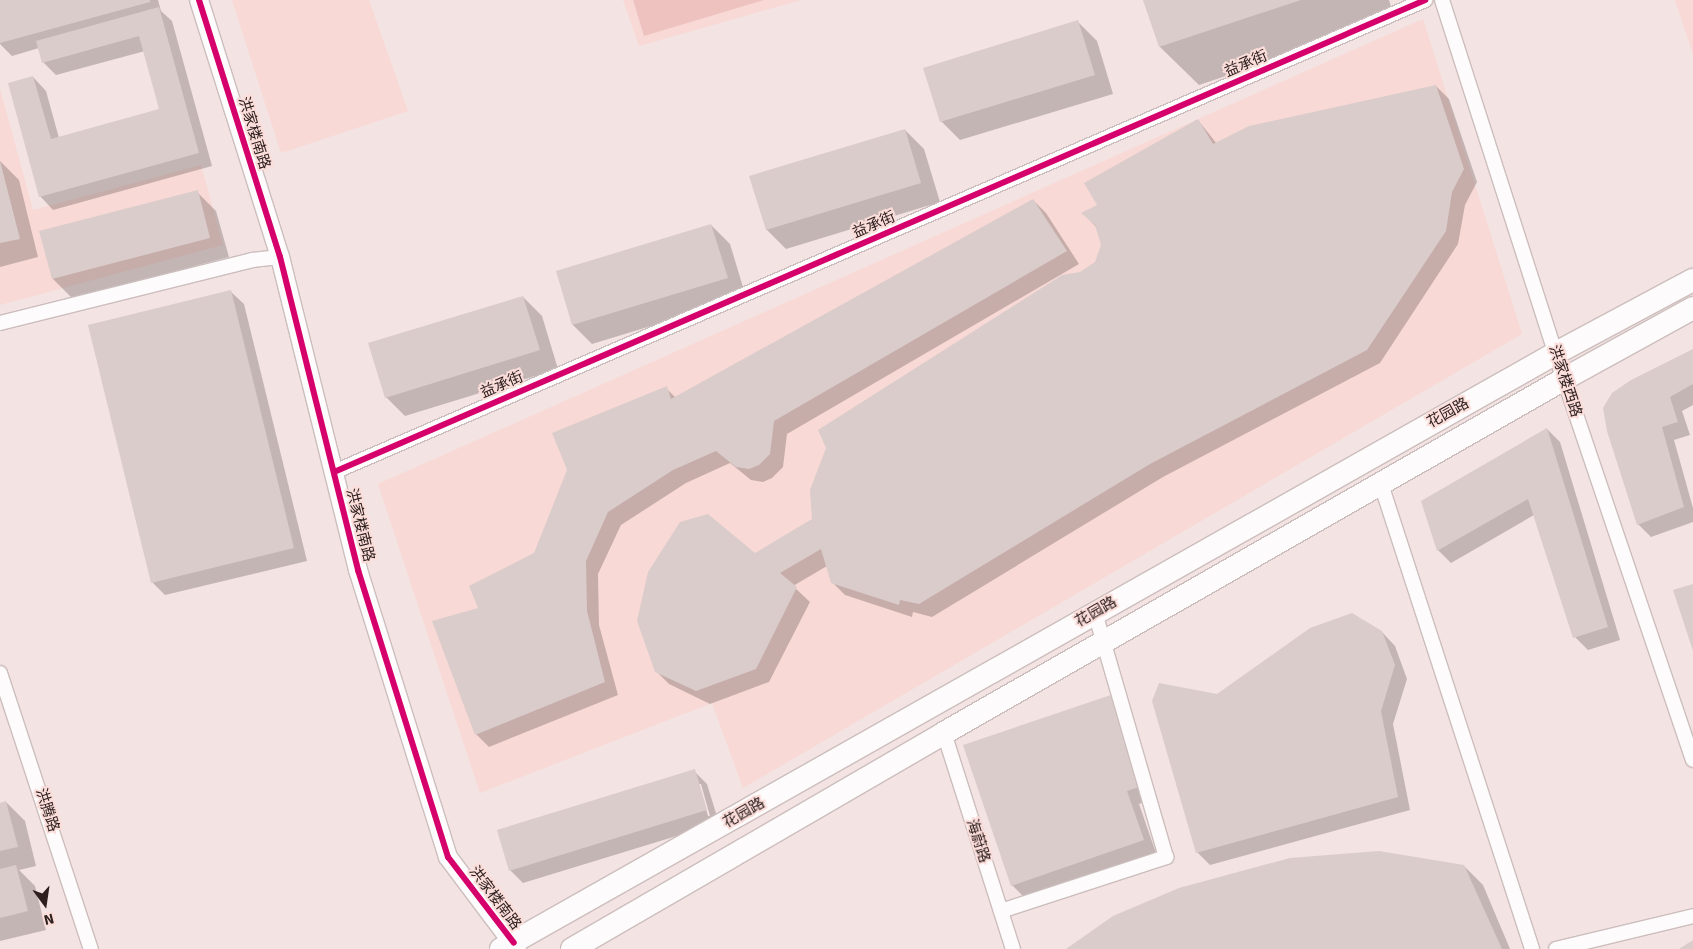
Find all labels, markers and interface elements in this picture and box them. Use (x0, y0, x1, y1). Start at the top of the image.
street label: 益承街 (1222, 47, 1270, 81)
street label: 洪家楼南路 (234, 95, 274, 171)
street label: 益承街 (850, 208, 898, 242)
street label: 洪家楼西路 (1545, 343, 1585, 419)
street label: 益承街 (478, 368, 526, 402)
street label: 花园路 (1424, 394, 1472, 432)
street label: 洪家楼南路 (342, 486, 378, 564)
street label: 花园路 (1072, 593, 1120, 631)
street label: 洪腾路 (31, 786, 63, 834)
street label: 花园路 (720, 794, 768, 832)
street label: 海蔚路 (962, 817, 994, 865)
street label: 洪家楼南路 (465, 863, 525, 933)
north arrow (20, 879, 70, 929)
text: N (42, 910, 56, 928)

